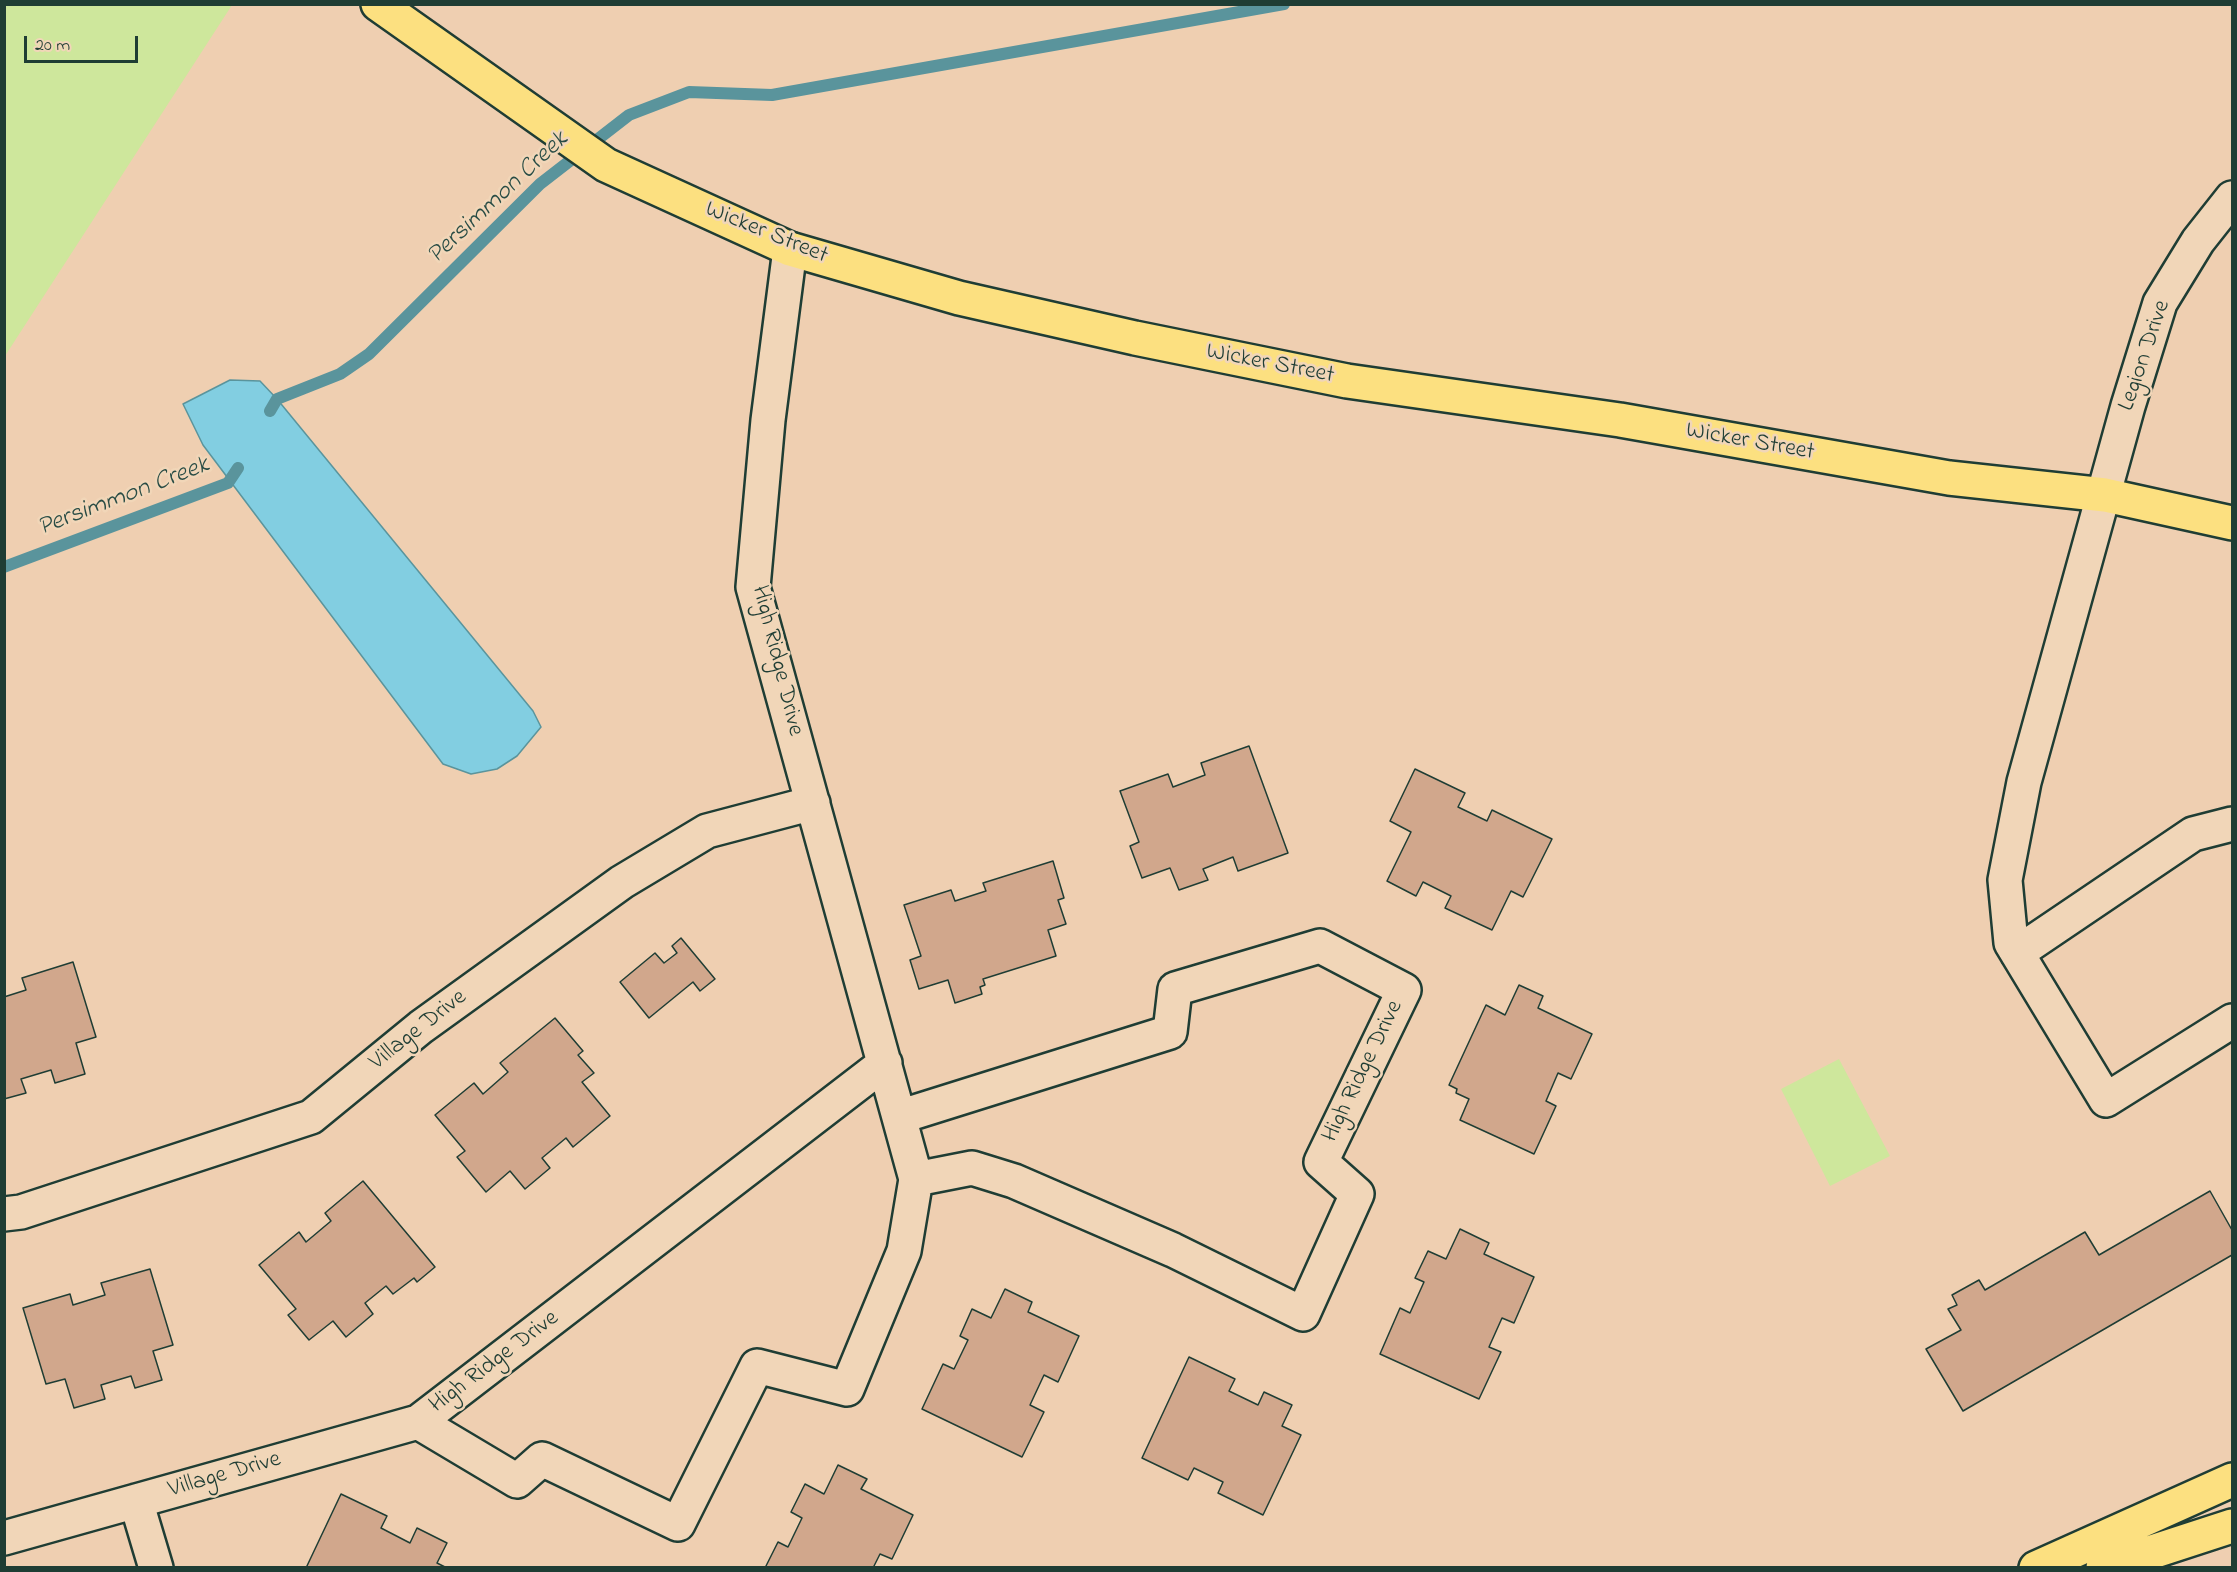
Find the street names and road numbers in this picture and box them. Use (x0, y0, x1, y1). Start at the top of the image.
street label: Wicker Street (700, 196, 832, 272)
street label: Legion Drive (2114, 297, 2178, 415)
street label: Wicker Street (1203, 338, 1337, 392)
street label: Wicker Street (1684, 418, 1816, 468)
street label: High Ridge Drive (743, 583, 809, 739)
street label: Village Drive (365, 984, 473, 1078)
street label: High Ridge Drive (1317, 996, 1411, 1148)
street label: High Ridge Drive (425, 1305, 565, 1421)
street label: Village Drive (166, 1446, 284, 1506)

